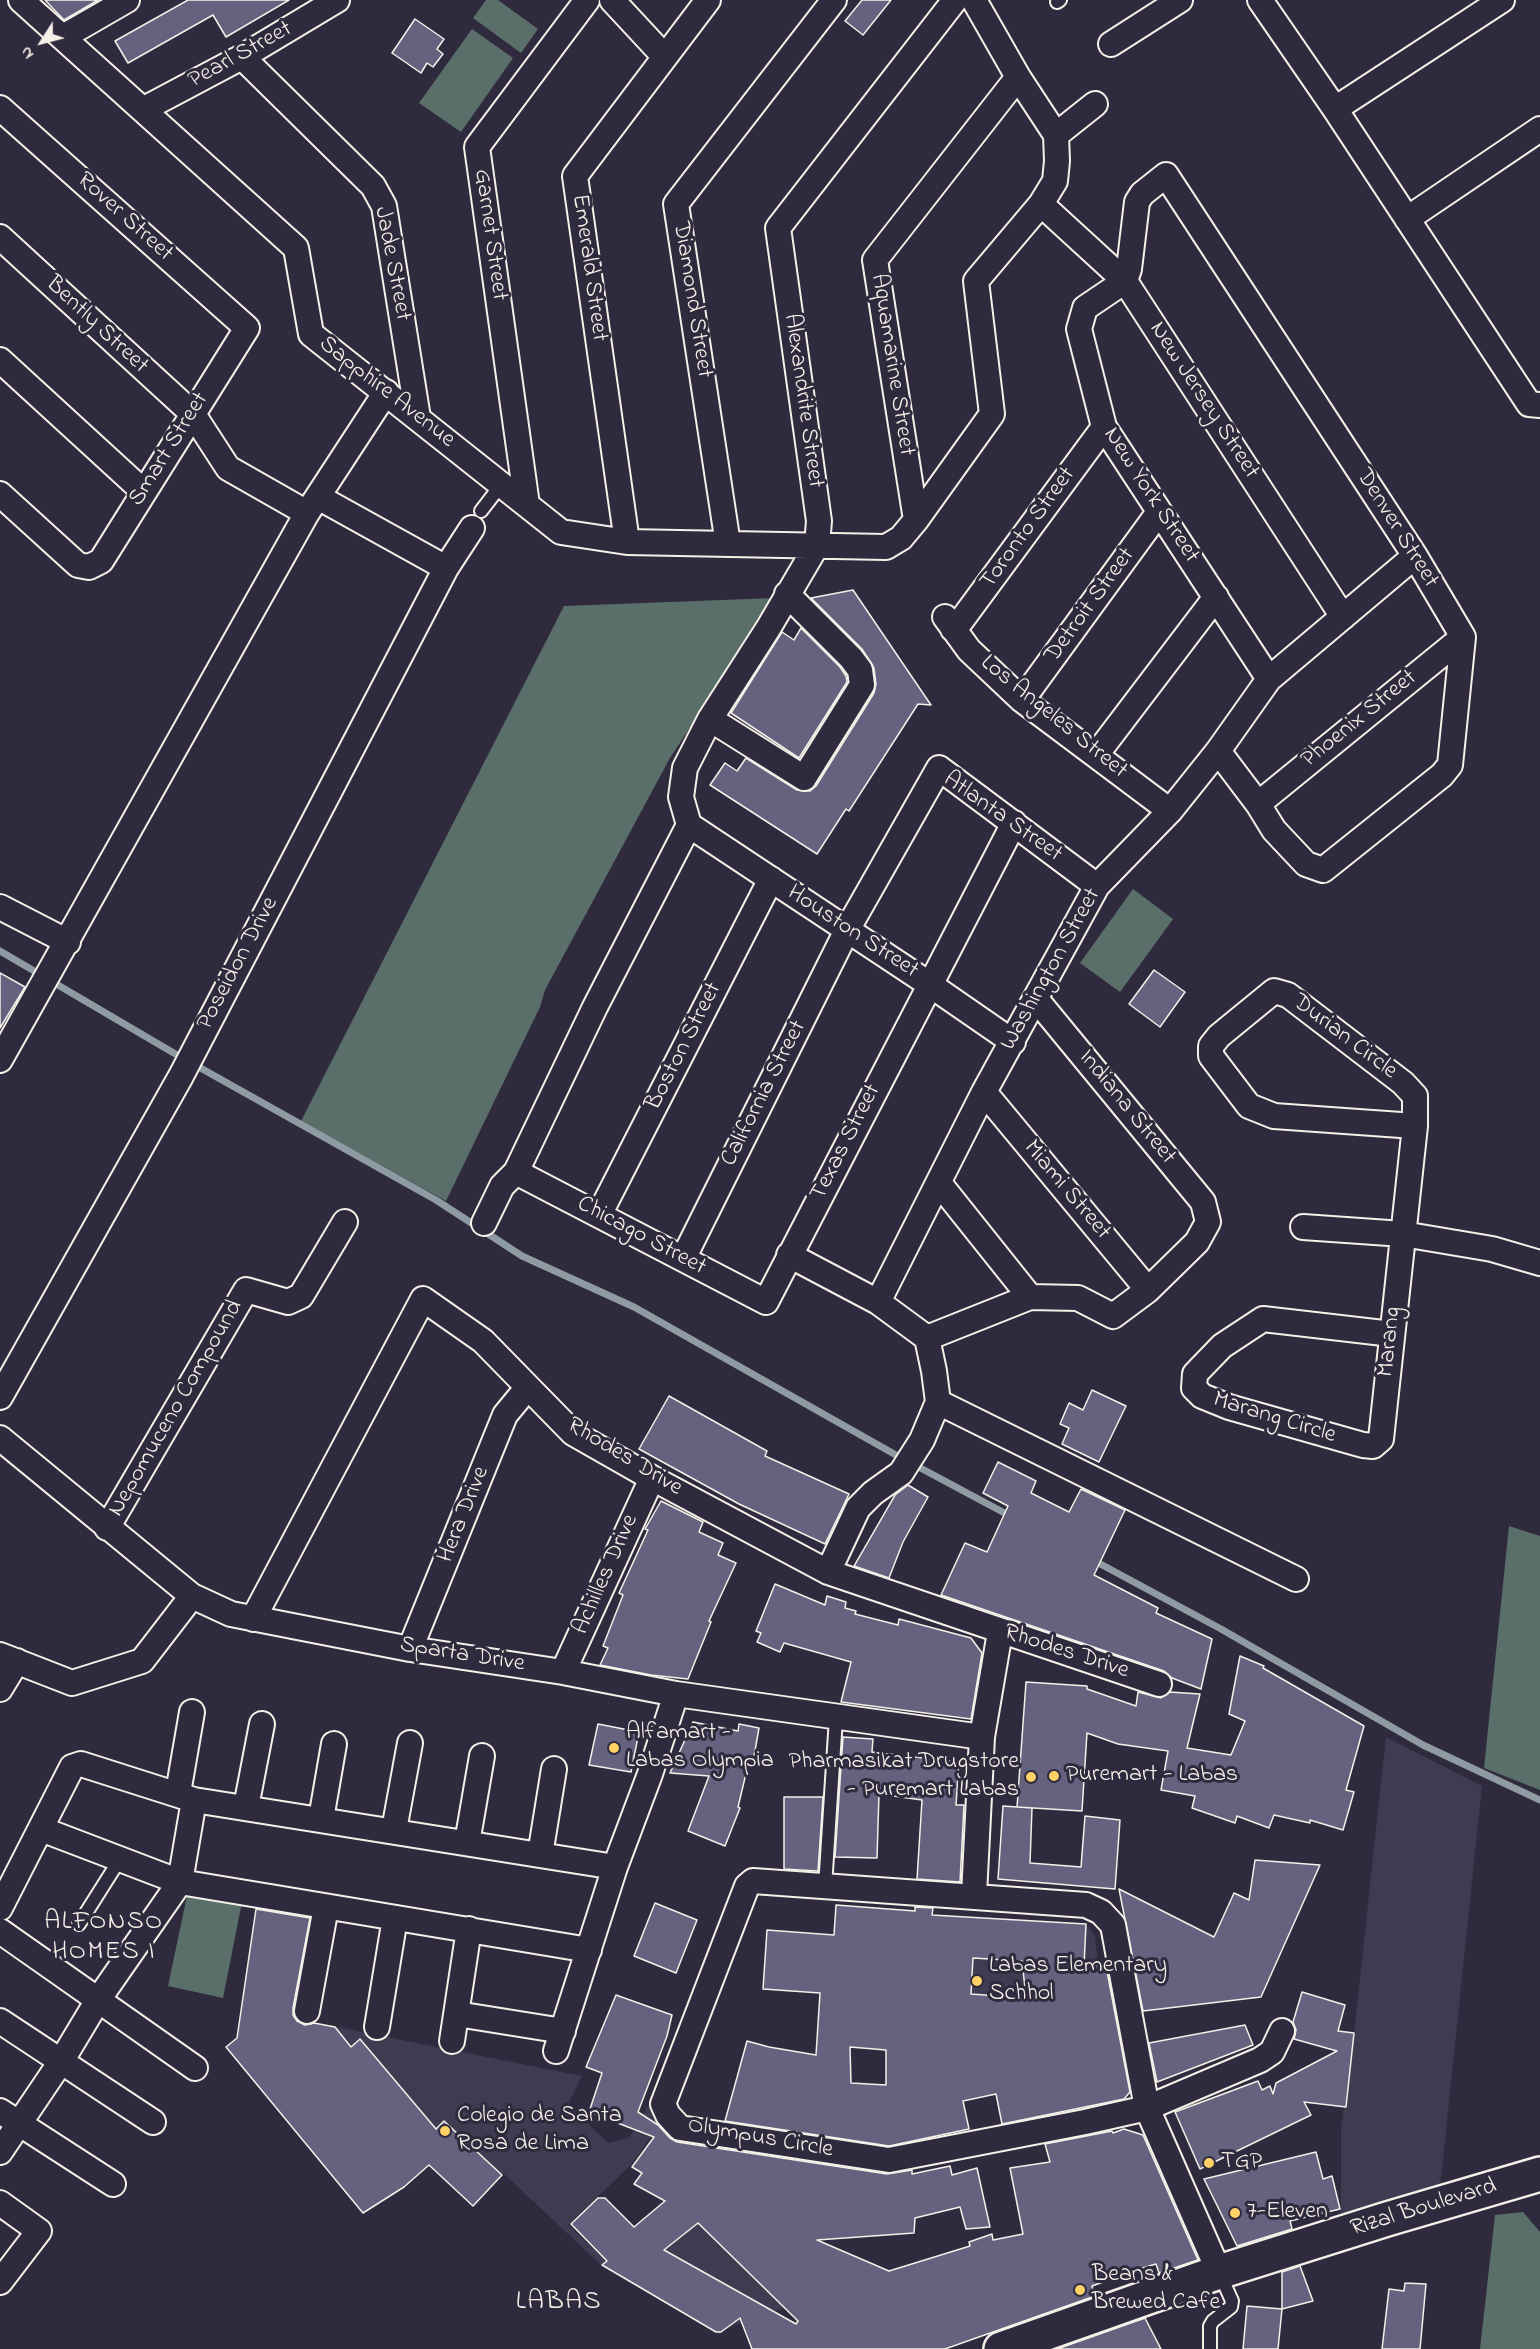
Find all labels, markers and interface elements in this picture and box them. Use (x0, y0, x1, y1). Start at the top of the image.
north arrow (12, 12, 72, 72)
street label: Pearl Street (184, 16, 298, 96)
text: N (15, 41, 40, 64)
street label: Rover Street (70, 167, 178, 269)
street label: Garnet Street (466, 167, 512, 303)
street label: Emerald Street (563, 193, 613, 343)
street label: Jade Street (366, 205, 416, 323)
street label: Diamond Street (664, 220, 718, 380)
street label: Bently Street (38, 271, 154, 381)
street label: Aquamarine Street (862, 272, 920, 458)
street label: Alexandrite Street (776, 312, 828, 490)
street label: New Jersey Street (1142, 317, 1264, 485)
street label: Sapphire Avenue (312, 331, 460, 455)
street label: Smart Street (124, 388, 216, 512)
street label: New York Street (1095, 423, 1205, 569)
street label: Toronto Street (975, 462, 1083, 596)
street label: Denver Street (1348, 464, 1444, 594)
street label: Detroit Street (1040, 543, 1142, 669)
street label: Los Angeles Street (974, 650, 1132, 786)
street label: Phoenix Street (1296, 665, 1424, 775)
street label: Atlanta Street (937, 766, 1067, 870)
street label: Houston Street (781, 880, 923, 986)
street label: Washington Street (996, 884, 1108, 1056)
street label: Poseidon Drive (192, 893, 286, 1035)
street label: Boston Street (640, 978, 730, 1116)
street label: Durian Circle (1286, 989, 1402, 1087)
street label: California Street (716, 1016, 814, 1172)
street label: Indiana Street (1071, 1045, 1181, 1171)
street label: Texas Street (805, 1080, 889, 1206)
street label: Miami Street (1016, 1135, 1116, 1247)
street label: Chicago Street (571, 1191, 711, 1283)
street label: Nepomuceno Compound (103, 1296, 251, 1522)
street label: Marang (1373, 1305, 1409, 1379)
street label: Marang Circle (1209, 1387, 1339, 1451)
street label: Rhodes Drive (561, 1412, 687, 1504)
street label: Hera Drive (433, 1463, 497, 1567)
street label: Achilles Drive (568, 1511, 646, 1639)
street label: Rhodes Drive (1000, 1619, 1132, 1687)
street label: Sparta Drive (398, 1632, 526, 1680)
place label: Alfamart - Labas Olympia (626, 1720, 774, 1776)
marker: Alfamart - Labas Olympia (607, 1741, 621, 1755)
place label: Pharmasikat Drugstore - Puremart Labas (789, 1749, 1019, 1805)
place label: Puremart - Labas (1066, 1762, 1238, 1790)
marker: Puremart - Labas (1047, 1769, 1061, 1783)
marker: Pharmasikat Drugstore - Puremart Labas (1024, 1770, 1038, 1784)
district label: ALFONSO HOMES I (44, 1908, 164, 1970)
place label: Labas Elementary Schhol (989, 1953, 1167, 2009)
marker: Labas Elementary Schhol (970, 1974, 984, 1988)
place label: Colegio de Santa Rosa de Lima (457, 2103, 622, 2159)
street label: Olympus Circle (685, 2112, 835, 2166)
marker: Colegio de Santa Rosa de Lima (438, 2124, 452, 2138)
place label: TGP (1221, 2149, 1262, 2177)
marker: TGP (1202, 2156, 1216, 2170)
street label: Rizal Boulevard (1348, 2173, 1500, 2245)
place label: 7-Eleven (1247, 2199, 1328, 2227)
marker: 7-Eleven (1228, 2206, 1242, 2220)
place label: Beans & Brewed Cafe (1092, 2262, 1220, 2318)
marker: Beans & Brewed Cafe (1073, 2283, 1087, 2297)
district label: LABAS (516, 2288, 602, 2320)

